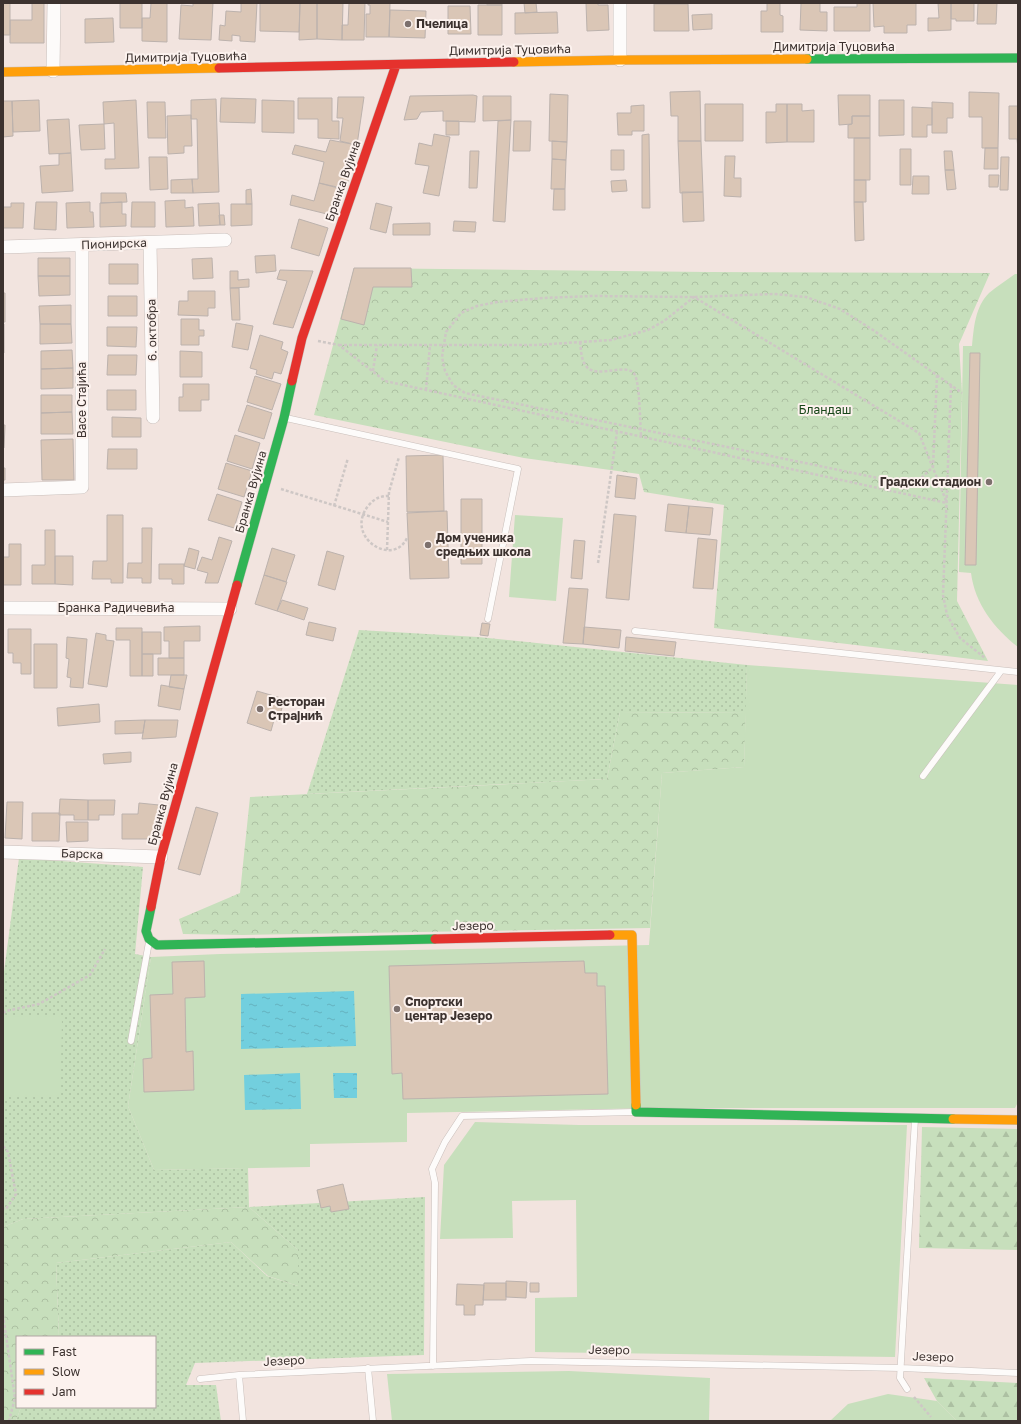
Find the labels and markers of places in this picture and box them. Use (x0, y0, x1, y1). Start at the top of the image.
place label: Пчелица (416, 16, 468, 31)
marker: Пчелица (403, 19, 413, 29)
place label: Градски стадион (880, 474, 981, 489)
marker: Градски стадион (984, 477, 994, 487)
place label: Дом ученика средњих школа (436, 530, 531, 559)
marker: Дом ученика средњих школа (423, 540, 433, 550)
place label: Ресторан Страјнић (268, 694, 325, 723)
marker: Ресторан Страјнић (255, 704, 265, 714)
place label: Спортски центар Језеро (405, 994, 492, 1023)
marker: Спортски центар Језеро (392, 1004, 402, 1014)

